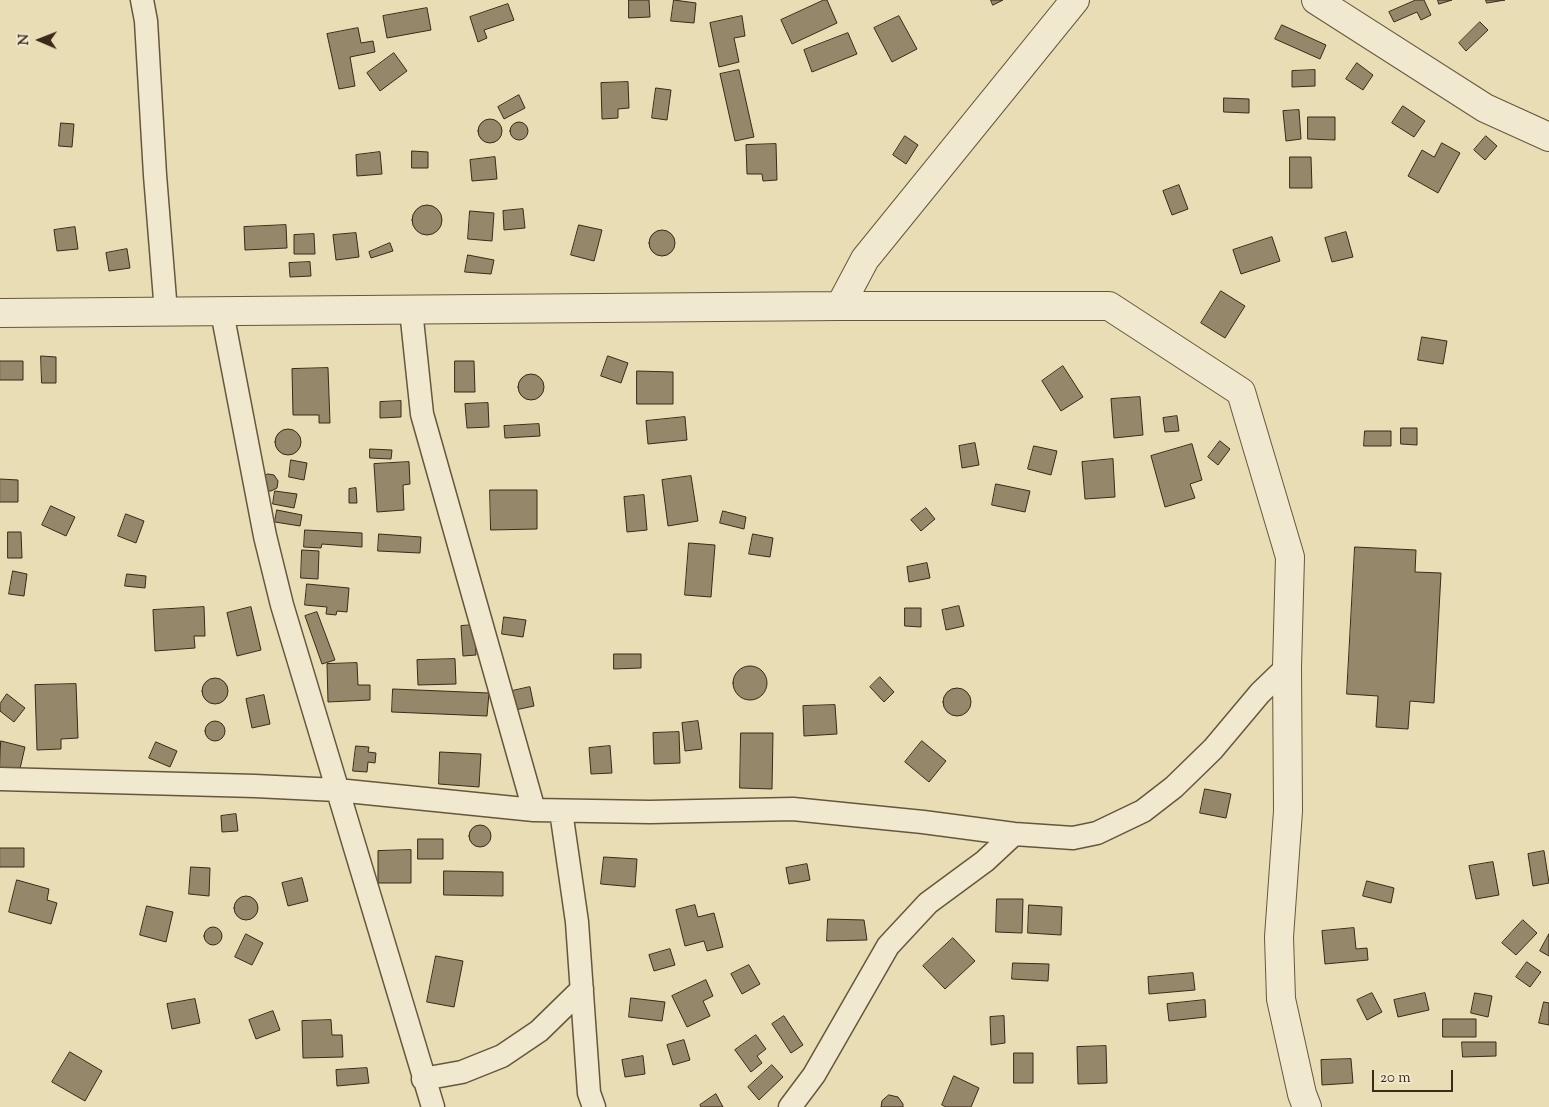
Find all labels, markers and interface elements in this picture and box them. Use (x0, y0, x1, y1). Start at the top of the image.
north arrow (15, 15, 65, 65)
text: N (15, 34, 35, 46)
scale bar (1374, 1060, 1455, 1092)
text: 20 m (1380, 1068, 1411, 1089)

